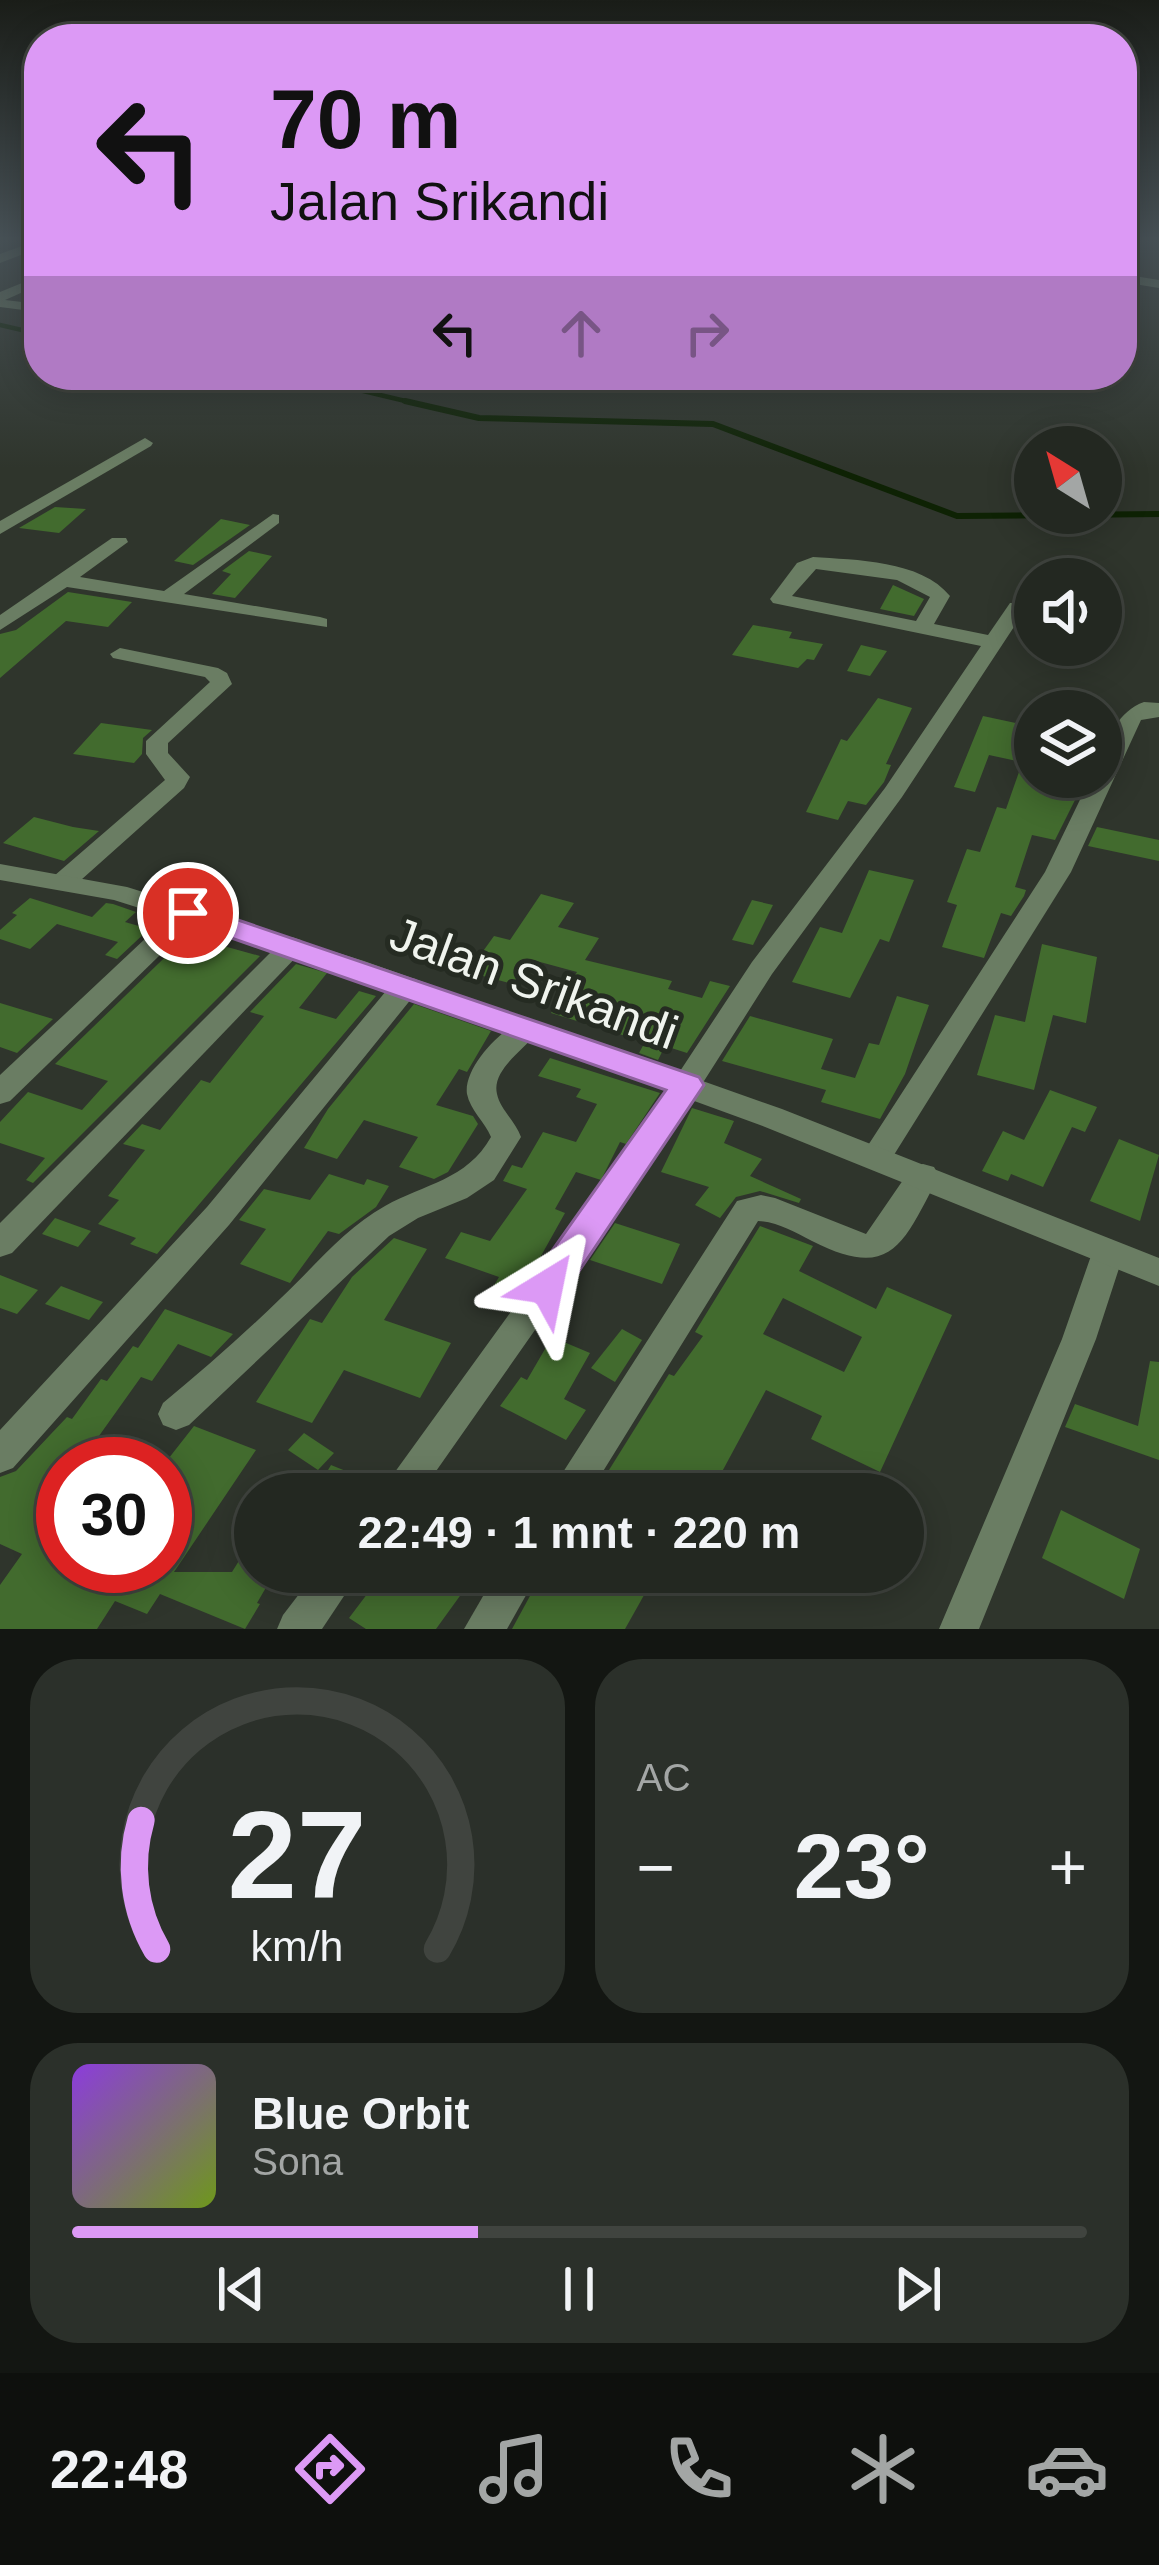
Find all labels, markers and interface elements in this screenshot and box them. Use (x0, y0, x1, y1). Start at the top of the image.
icon: left (72, 72, 228, 228)
text: 70 m (270, 72, 461, 166)
text: Jalan Srikandi (270, 171, 609, 231)
icon: left (422, 300, 488, 366)
icon: ahead (548, 300, 614, 366)
icon: right (674, 300, 740, 366)
north arrow (1014, 426, 1122, 534)
map controls (1014, 426, 1122, 798)
button: sound (1014, 558, 1122, 666)
button: layers (1014, 690, 1122, 798)
pin (137, 862, 239, 964)
icon: arrive (155, 880, 221, 946)
street label: Jalan Srikandi (383, 907, 685, 1059)
position arrow (484, 1224, 610, 1350)
speed limit sign: 30 (36, 1437, 192, 1593)
text: 22:49 · 1 mnt · 220 m (358, 1507, 800, 1558)
text: AC (637, 1756, 691, 1799)
text: 27 (228, 1785, 367, 1924)
text: 23° (794, 1817, 930, 1917)
text: − (637, 1830, 675, 1904)
text: + (1048, 1830, 1087, 1904)
text: km/h (251, 1922, 344, 1970)
text: Blue Orbit (252, 2088, 470, 2139)
text: Sona (252, 2140, 343, 2183)
icon: previous (208, 2256, 274, 2322)
icon: pause (546, 2256, 612, 2322)
icon: next (885, 2256, 951, 2322)
icon: directions (288, 2427, 372, 2511)
icon: music (472, 2427, 556, 2511)
icon: phone (657, 2427, 741, 2511)
icon: climate (841, 2427, 925, 2511)
icon: car (1025, 2427, 1109, 2511)
text: 22:48 (50, 2439, 188, 2499)

